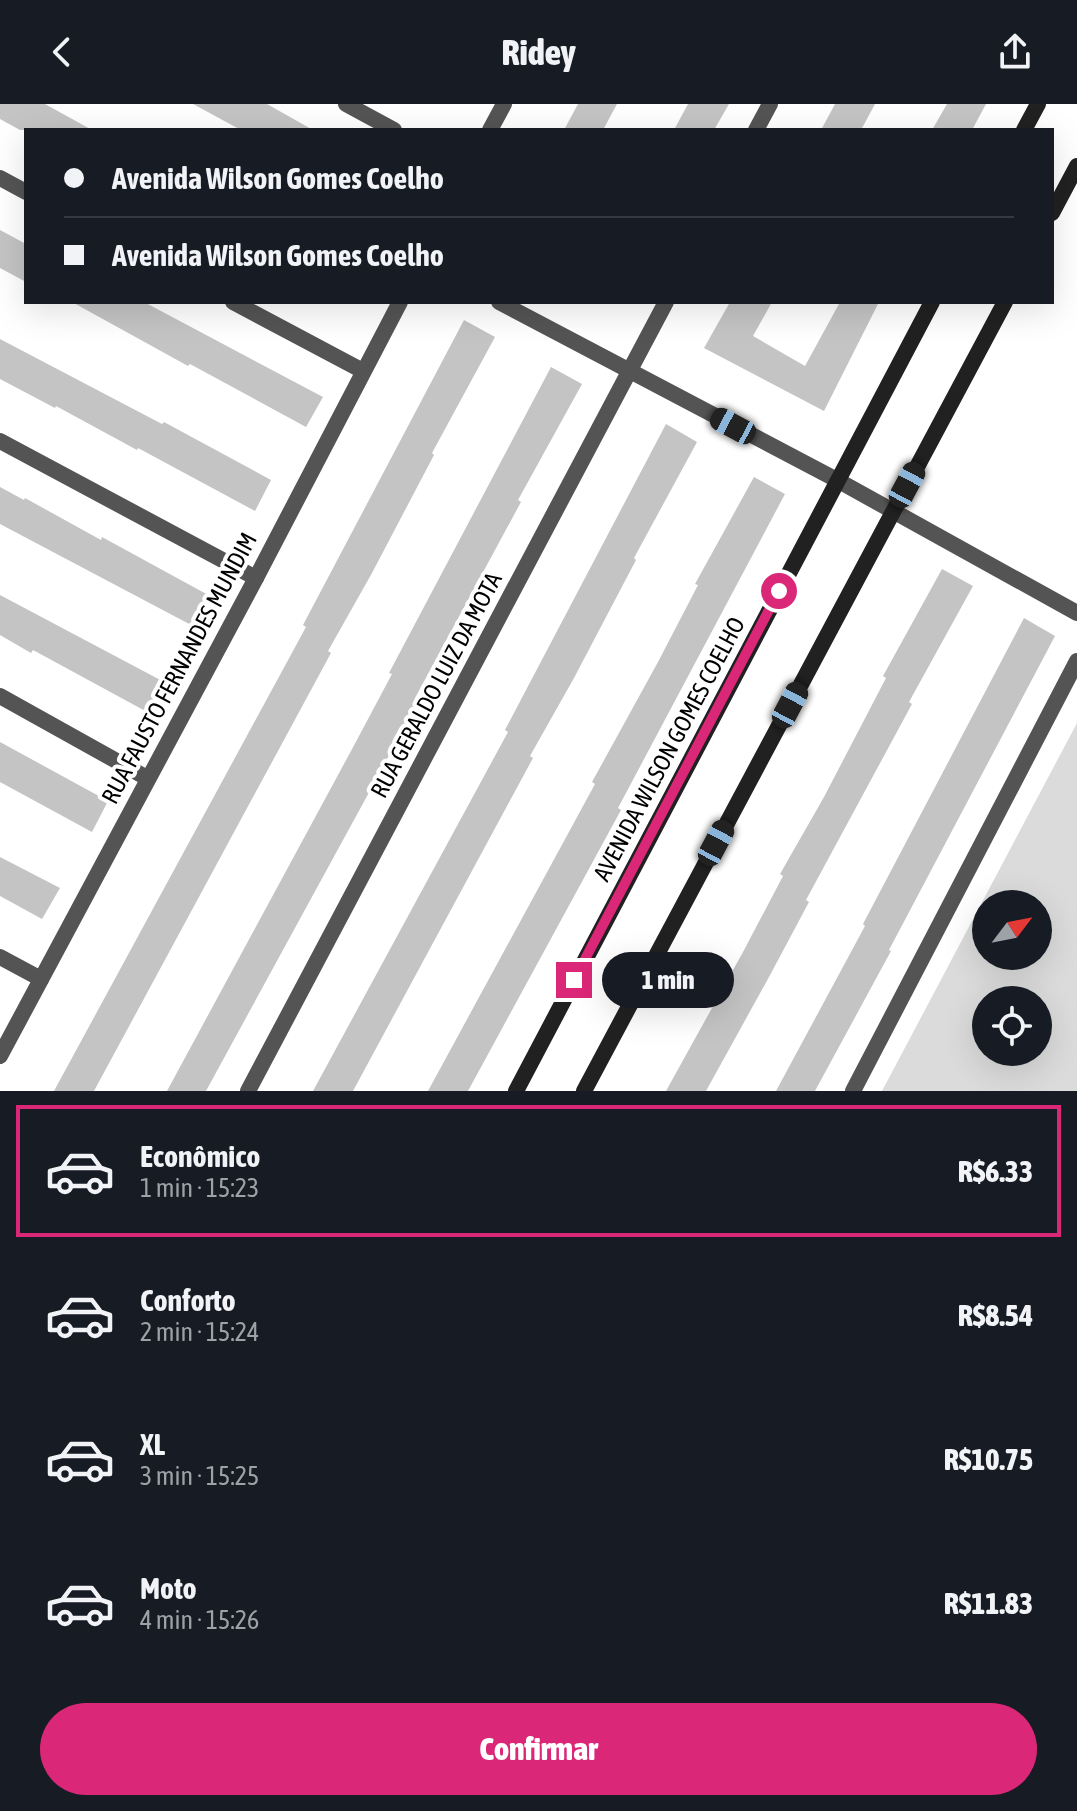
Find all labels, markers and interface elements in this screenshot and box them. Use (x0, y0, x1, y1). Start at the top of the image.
icon: back (40, 30, 84, 74)
icon: share (993, 30, 1037, 74)
text: Ridey (501, 31, 576, 73)
text: Avenida Wilson Gomes Coelho (112, 161, 444, 195)
text: Avenida Wilson Gomes Coelho (112, 238, 444, 272)
car (706, 404, 760, 448)
car (885, 458, 929, 512)
street label: RUA FAUSTO FERNANDES MUNDIM (96, 528, 262, 808)
street label: RUA GERALDO LUIZ DA MOTA (365, 568, 507, 802)
route start (761, 573, 797, 609)
street label: AVENIDA WILSON GOMES COELHO (588, 613, 750, 885)
car (768, 678, 812, 732)
car (694, 816, 738, 870)
north arrow (972, 890, 1052, 970)
map controls (972, 890, 1052, 1066)
callout: 1 min (602, 952, 734, 1008)
route end (556, 962, 592, 998)
text: 1 min (641, 965, 695, 995)
button: locate (972, 986, 1052, 1066)
icon: car (44, 1135, 116, 1207)
text: Econômico (140, 1139, 260, 1173)
text: R$6.33 (958, 1154, 1033, 1188)
text: 1 min · 15:23 (140, 1173, 259, 1203)
icon: car (44, 1279, 116, 1351)
text: Conforto (140, 1283, 236, 1317)
text: R$8.54 (958, 1298, 1033, 1332)
text: 2 min · 15:24 (140, 1317, 259, 1347)
icon: car (44, 1423, 116, 1495)
text: XL (140, 1427, 165, 1461)
text: R$10.75 (944, 1442, 1033, 1476)
text: 3 min · 15:25 (140, 1461, 259, 1491)
icon: car (44, 1567, 116, 1639)
text: Moto (140, 1571, 197, 1605)
text: R$11.83 (944, 1586, 1033, 1620)
text: 4 min · 15:26 (140, 1605, 259, 1635)
button: Confirmar (40, 1703, 1037, 1795)

